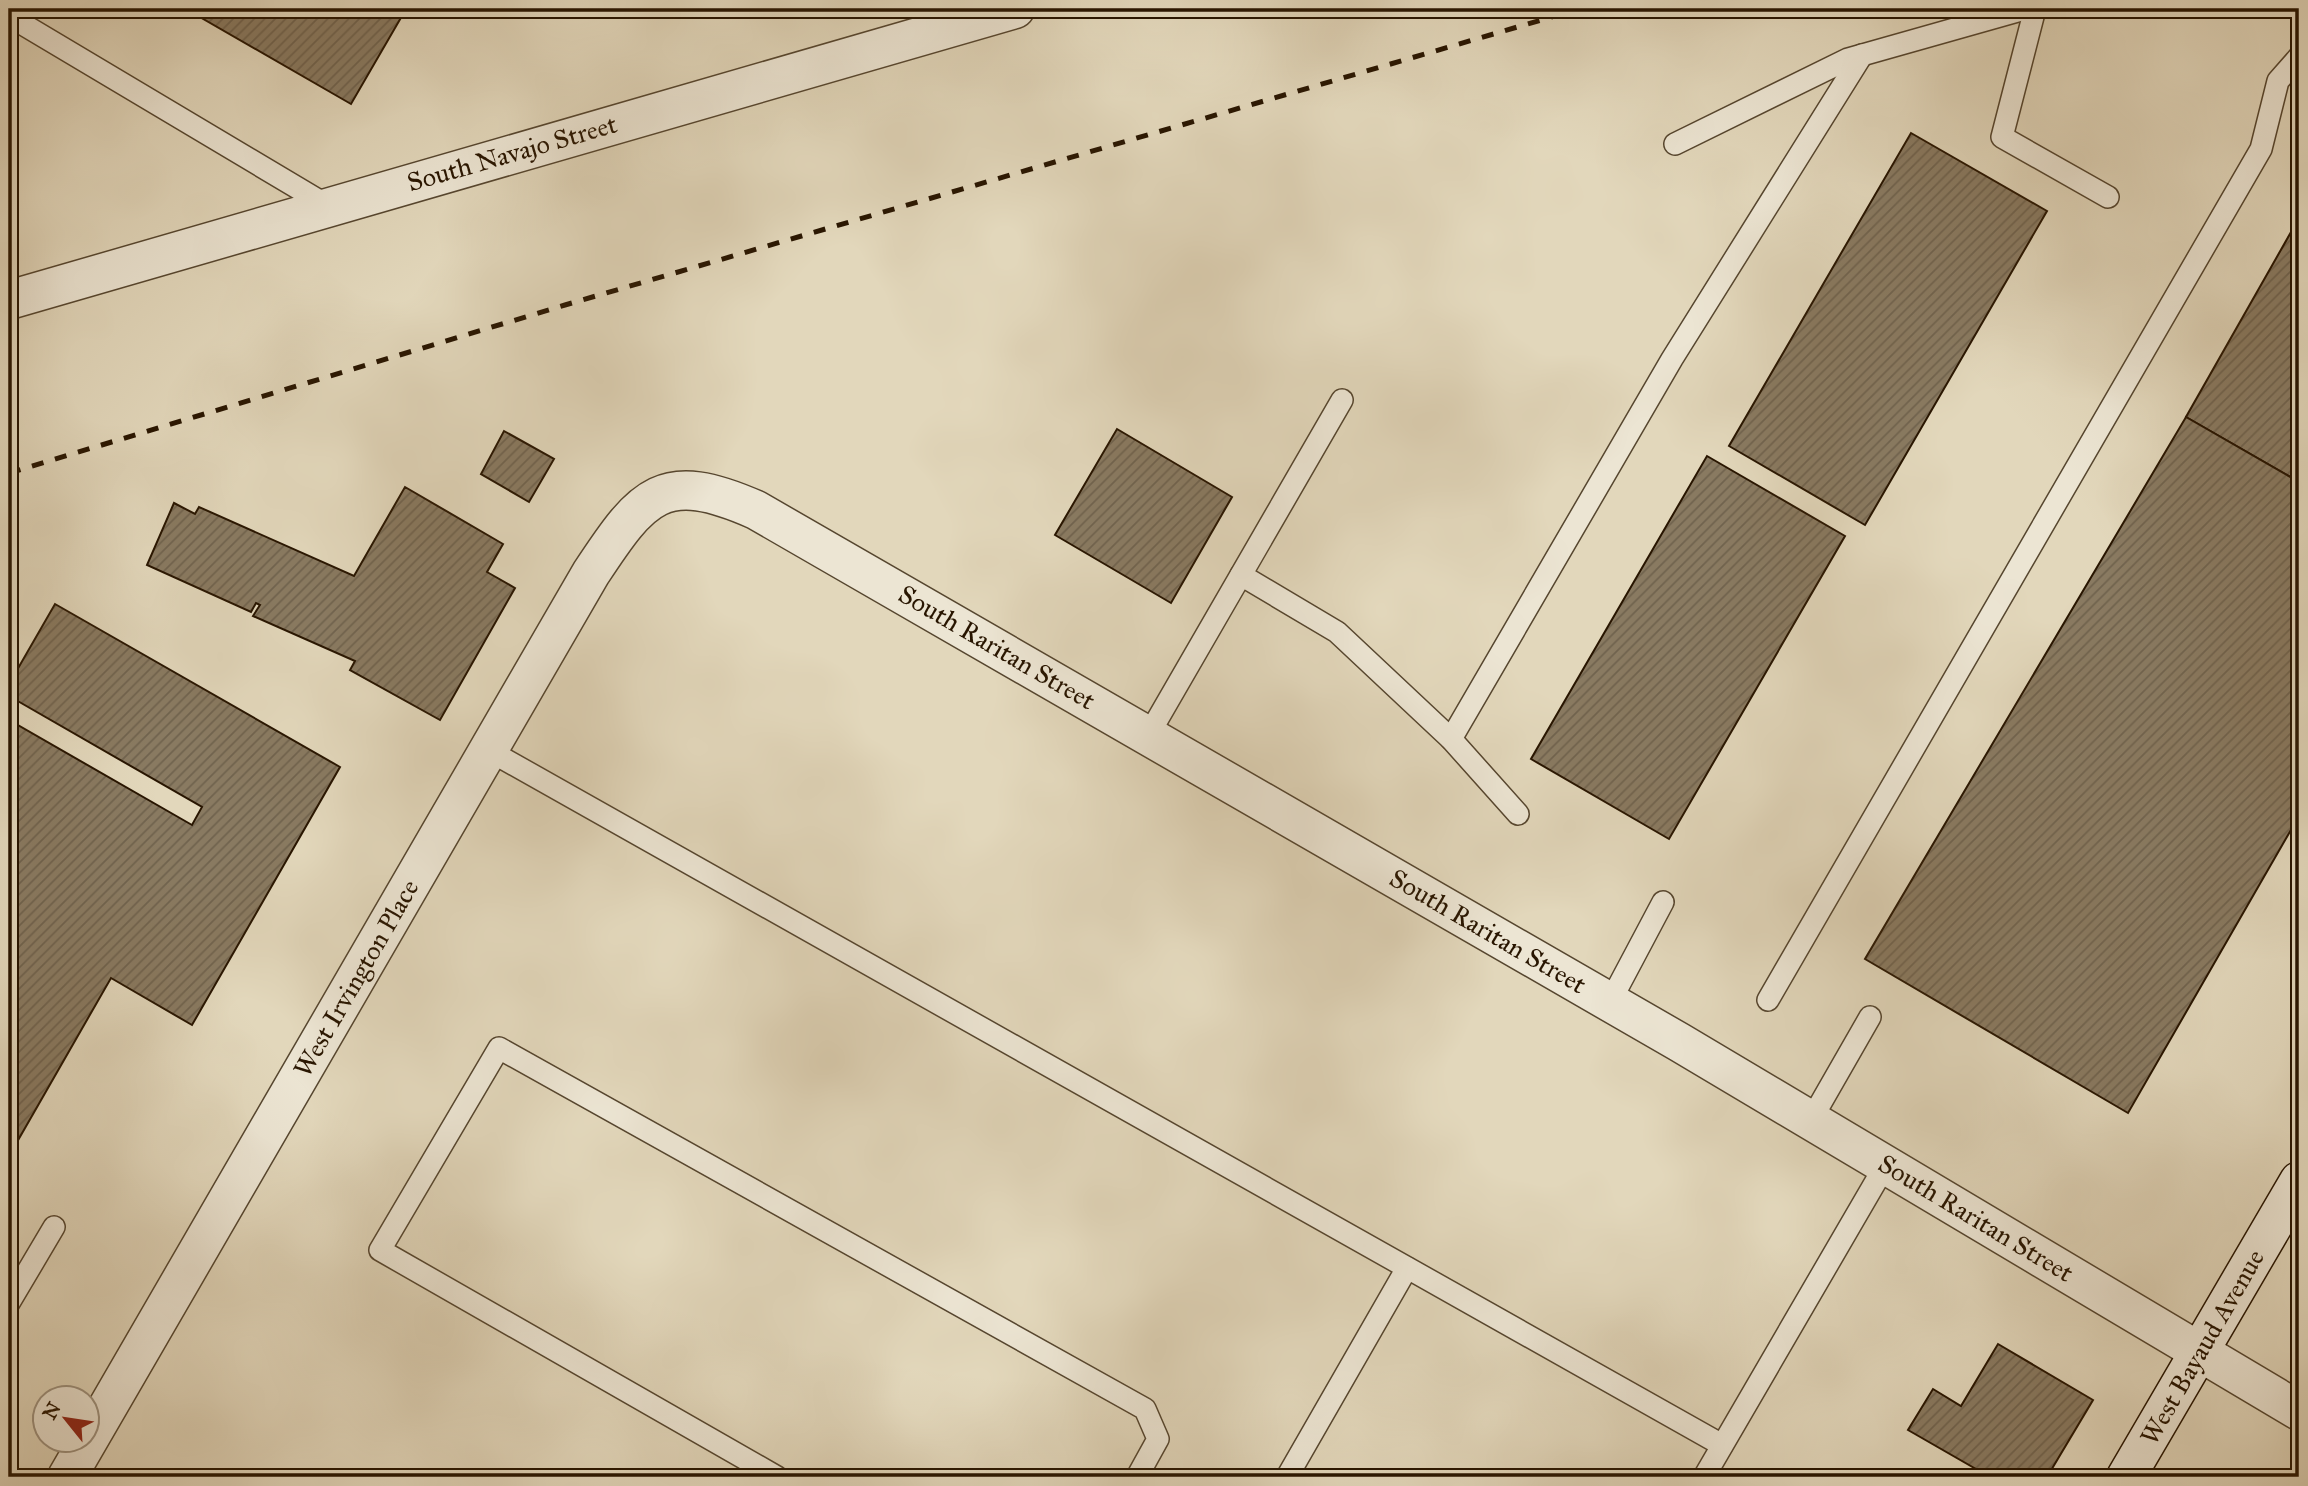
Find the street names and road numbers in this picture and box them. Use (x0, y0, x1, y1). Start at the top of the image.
street label: South Navajo Street (403, 108, 621, 198)
street label: South Raritan Street (893, 578, 1101, 716)
street label: South Raritan Street (1384, 862, 1592, 1000)
street label: West Irvington Place (286, 873, 426, 1082)
street label: South Raritan Street (1873, 1147, 2079, 1289)
street label: West Bayaud Avenue (2133, 1243, 2271, 1450)

